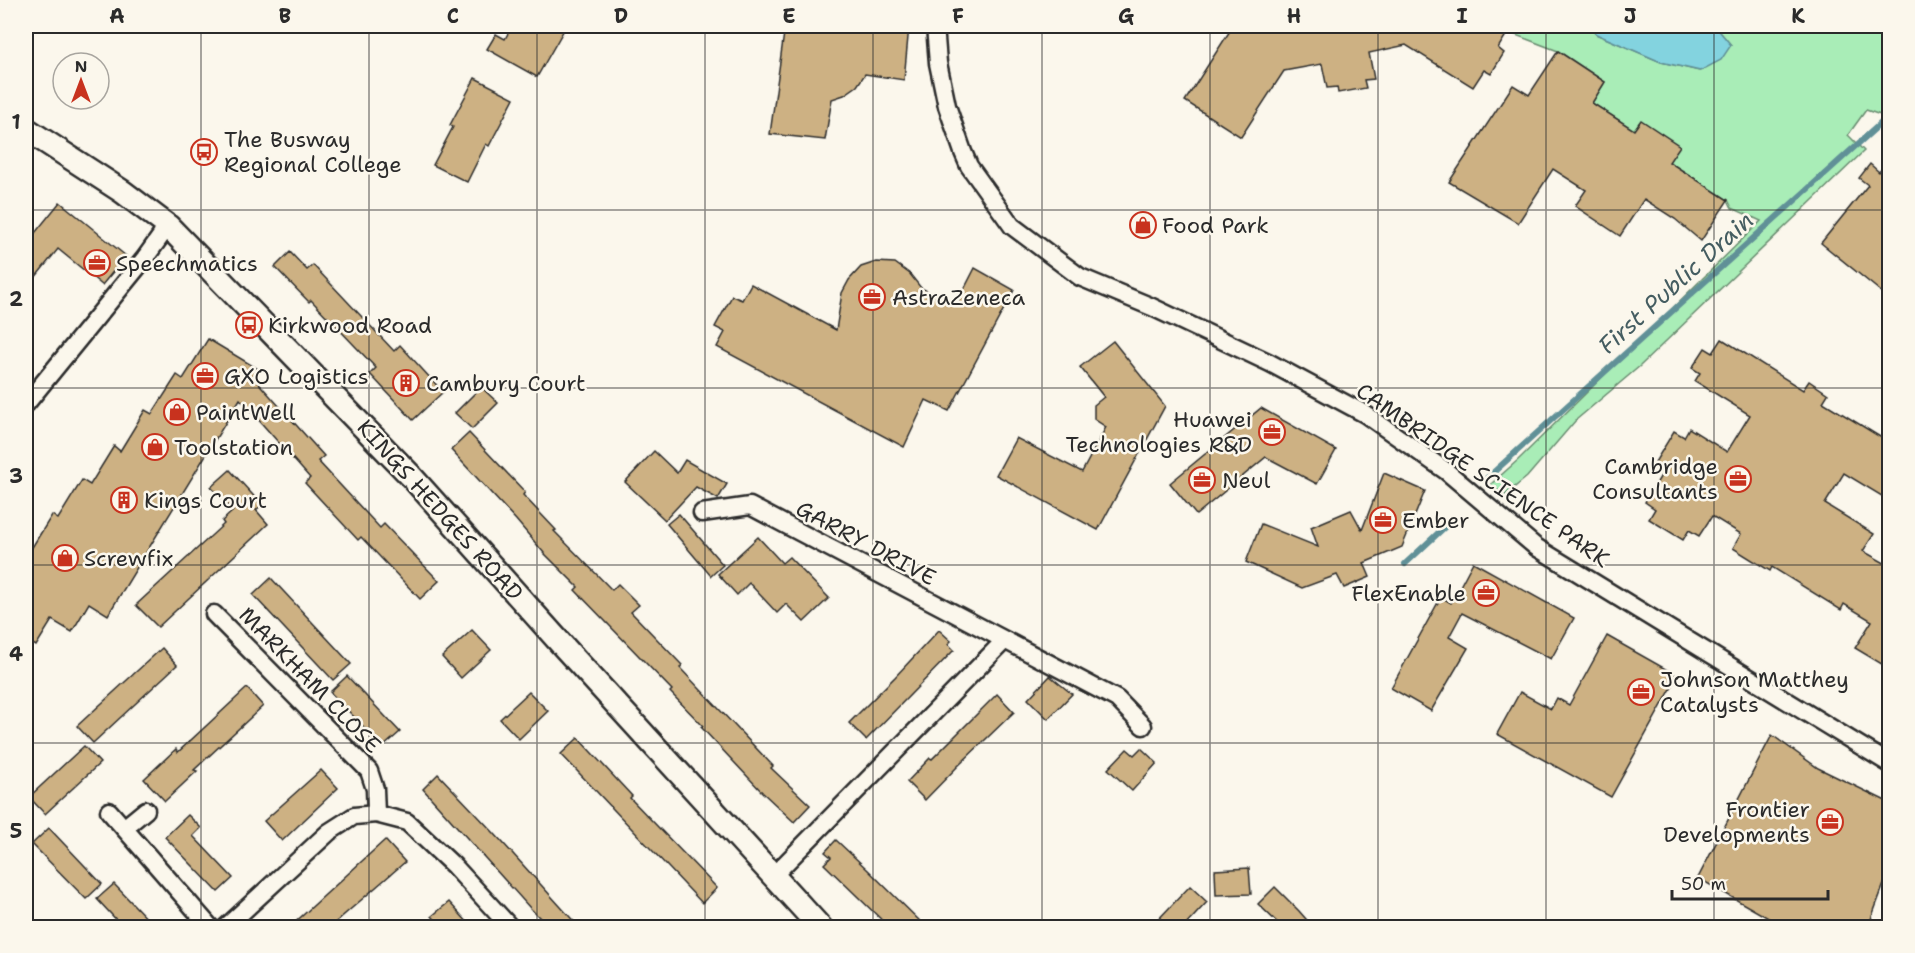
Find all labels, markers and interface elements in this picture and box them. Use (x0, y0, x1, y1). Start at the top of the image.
text: A (109, 3, 125, 29)
text: B (279, 3, 291, 29)
text: C (447, 3, 459, 29)
text: D (614, 3, 628, 29)
text: E (782, 3, 796, 29)
text: F (952, 3, 964, 29)
text: G (1118, 3, 1134, 29)
text: H (1287, 3, 1301, 29)
text: I (1456, 3, 1468, 29)
text: J (1624, 3, 1637, 29)
text: K (1791, 3, 1805, 29)
north arrow (51, 51, 111, 111)
text: N (75, 56, 87, 77)
text: 1 (11, 109, 21, 135)
place label: The Busway Regional College (224, 125, 402, 179)
bus stop icon: The Busway Regional College (189, 137, 219, 167)
water label: First Public Drain (1591, 205, 1761, 361)
shop icon: Food Park (1128, 210, 1158, 240)
place label: Food Park (1162, 211, 1269, 240)
office icon: Speechmatics (82, 248, 112, 278)
place label: Speechmatics (116, 249, 258, 278)
office icon: AstraZeneca (857, 282, 887, 312)
place label: AstraZeneca (892, 283, 1026, 312)
text: 2 (9, 286, 23, 312)
bus stop icon: Kirkwood Road (234, 310, 264, 340)
place label: Kirkwood Road (268, 311, 432, 340)
office icon: GXO Logistics (190, 361, 220, 391)
place label: GXO Logistics (224, 362, 369, 391)
building icon: Cambury Court (391, 368, 421, 398)
place label: Cambury Court (426, 369, 586, 398)
street label: CAMBRIDGE SCIENCE PARK (1351, 376, 1615, 574)
shop icon: PaintWell (162, 397, 192, 427)
place label: PaintWell (196, 398, 296, 427)
place label: Huawei Technologies R&D (1065, 405, 1252, 459)
street label: KINGS HEDGES ROAD (351, 413, 529, 607)
office icon: Huawei Technologies R&D (1257, 417, 1287, 447)
shop icon: Toolstation (140, 432, 170, 462)
place label: Toolstation (174, 433, 293, 462)
place label: Cambridge Consultants (1592, 452, 1718, 506)
text: 3 (9, 463, 23, 489)
office icon: Cambridge Consultants (1723, 464, 1753, 494)
office icon: Neul (1187, 465, 1217, 495)
place label: Neul (1222, 466, 1271, 495)
building icon: Kings Court (109, 485, 139, 515)
place label: Kings Court (144, 486, 267, 515)
street label: GARRY DRIVE (791, 494, 941, 592)
office icon: Ember (1368, 505, 1398, 535)
place label: Ember (1402, 506, 1470, 535)
shop icon: Screwfix (50, 543, 80, 573)
place label: Screwfix (84, 544, 173, 573)
office icon: FlexEnable (1471, 578, 1501, 608)
place label: FlexEnable (1351, 579, 1466, 608)
street label: MARKHAM CLOSE (233, 601, 387, 759)
text: 4 (9, 641, 23, 667)
place label: Johnson Matthey Catalysts (1660, 665, 1849, 719)
office icon: Johnson Matthey Catalysts (1626, 677, 1656, 707)
place label: Frontier Developments (1663, 795, 1810, 849)
office icon: Frontier Developments (1815, 807, 1845, 837)
text: 5 (10, 818, 22, 844)
scale bar (1672, 863, 1828, 901)
text: 50 m (1681, 872, 1726, 896)

